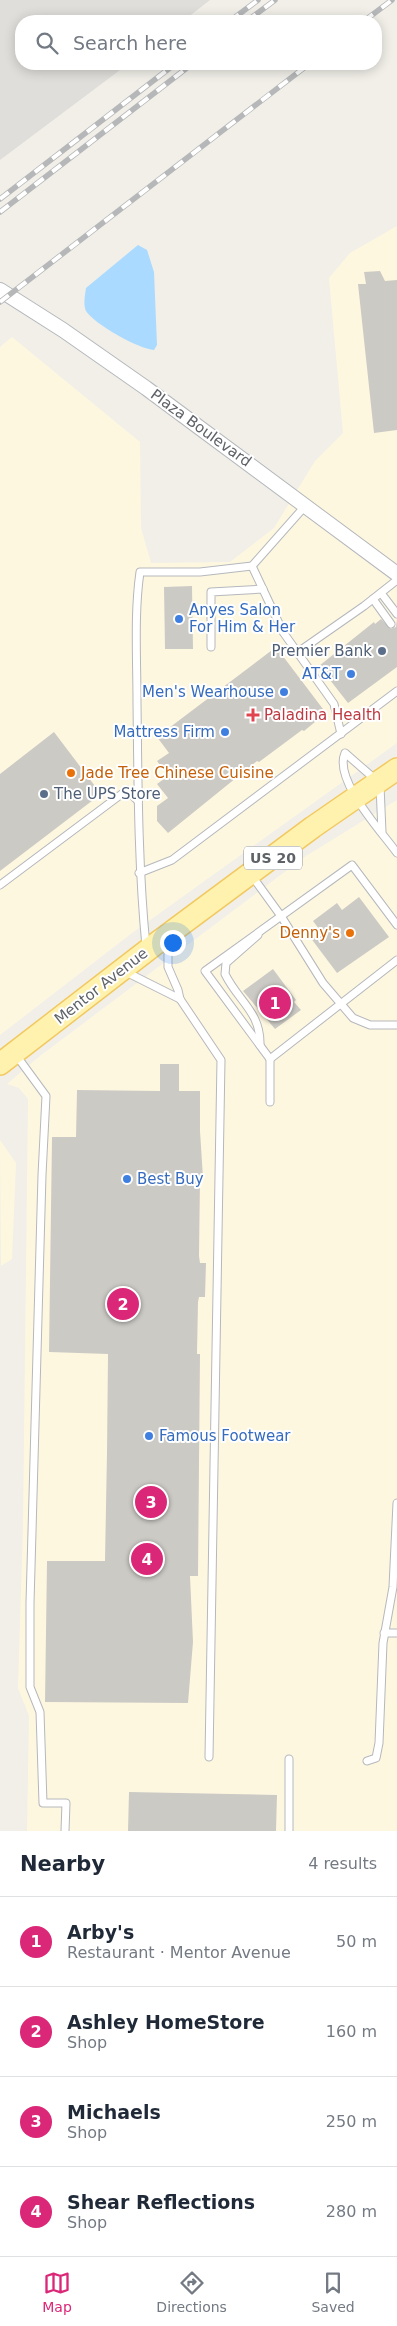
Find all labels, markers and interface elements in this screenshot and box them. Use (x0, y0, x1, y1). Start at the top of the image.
search box (15, 15, 382, 70)
icon: search (33, 29, 61, 57)
text: Search here (73, 32, 187, 54)
street label: Plaza Boulevard (147, 385, 255, 471)
place label: Anyes Salon For Him & Her (189, 601, 296, 636)
marker: Anyes Salon For Him & Her (173, 613, 185, 625)
place label: Premier Bank (272, 642, 372, 660)
marker: Premier Bank (376, 645, 388, 657)
place label: AT&T (302, 665, 342, 683)
marker: AT&T (345, 668, 357, 680)
place label: Men's Wearhouse (142, 683, 274, 701)
marker: Men's Wearhouse (278, 686, 290, 698)
place label: Paladina Health (264, 706, 381, 724)
marker: Paladina Health (246, 708, 260, 722)
place label: Mattress Firm (113, 723, 215, 741)
marker: Mattress Firm (219, 726, 231, 738)
place label: Jade Tree Chinese Cuisine (80, 764, 274, 782)
marker: Jade Tree Chinese Cuisine (65, 767, 77, 779)
place label: The UPS Store (53, 785, 161, 803)
marker: The UPS Store (38, 788, 50, 800)
road number: US 20 (244, 846, 302, 870)
place label: Denny's (279, 924, 340, 942)
marker: Denny's (344, 927, 356, 939)
your location (160, 930, 186, 956)
street label: Mentor Avenue (51, 944, 151, 1028)
pin: 1 (259, 984, 291, 1022)
place label: Best Buy (137, 1170, 204, 1188)
marker: Best Buy (121, 1173, 133, 1185)
pin: 2 (107, 1285, 139, 1323)
place label: Famous Footwear (159, 1427, 291, 1445)
marker: Famous Footwear (143, 1430, 155, 1442)
pin: 3 (135, 1483, 167, 1521)
pin: 4 (131, 1540, 163, 1578)
text: Nearby (20, 1852, 105, 1876)
text: 4 results (308, 1854, 377, 1873)
text: Arby's (67, 1921, 134, 1943)
text: 1 (30, 1932, 42, 1951)
text: 50 m (336, 1932, 377, 1951)
text: Restaurant · Mentor Avenue (67, 1943, 291, 1962)
text: Ashley HomeStore (67, 2011, 265, 2033)
text: 2 (30, 2022, 42, 2041)
text: 160 m (326, 2022, 377, 2041)
text: Shop (67, 2033, 107, 2052)
text: Michaels (67, 2101, 161, 2123)
text: 3 (30, 2112, 42, 2131)
text: 250 m (326, 2112, 377, 2131)
text: Shop (67, 2123, 107, 2142)
text: Shear Reflections (67, 2191, 255, 2213)
text: 4 (30, 2202, 42, 2221)
text: 280 m (326, 2202, 377, 2221)
text: Shop (67, 2213, 107, 2232)
tab: Map (42, 2269, 72, 2315)
tab: Directions (156, 2269, 227, 2315)
tab: Saved (311, 2269, 355, 2315)

